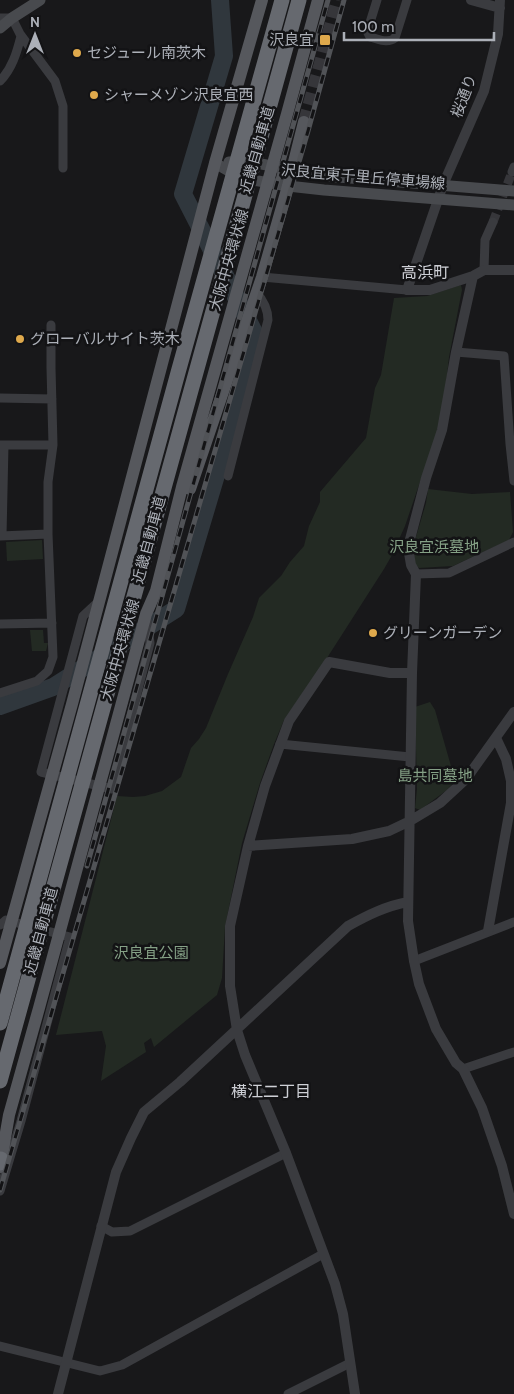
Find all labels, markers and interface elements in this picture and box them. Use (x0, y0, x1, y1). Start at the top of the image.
north arrow (10, 10, 60, 60)
scale bar (344, 10, 494, 42)
text: N (30, 13, 40, 31)
text: 100 m (352, 18, 394, 36)
place label: 沢良宜 (269, 31, 314, 49)
marker: 沢良宜 (318, 33, 332, 47)
place label: セジュール南茨木 (87, 44, 206, 62)
marker: セジュール南茨木 (71, 47, 83, 59)
street label: 桜通り (448, 72, 480, 120)
place label: シャーメゾン沢良宜西 (104, 86, 253, 104)
marker: シャーメゾン沢良宜西 (88, 89, 100, 101)
street label: 近畿自動車道 (236, 104, 278, 196)
street label: 沢良宜東千里丘停車場線 (280, 161, 446, 193)
street label: 大阪中央環状線 (206, 207, 252, 313)
district label: 高浜町 (401, 263, 449, 282)
place label: グローバルサイト茨木 (30, 330, 180, 348)
marker: グローバルサイト茨木 (14, 333, 26, 345)
street label: 近畿自動車道 (129, 494, 169, 586)
park label: 沢良宜浜墓地 (389, 538, 479, 556)
street label: 大阪中央環状線 (97, 597, 143, 703)
place label: グリーンガーデン (383, 624, 502, 642)
marker: グリーンガーデン (367, 627, 379, 639)
park label: 島共同墓地 (397, 767, 473, 785)
street label: 近畿自動車道 (21, 885, 61, 977)
park label: 沢良宜公園 (113, 944, 189, 962)
district label: 横江二丁目 (231, 1082, 311, 1101)

